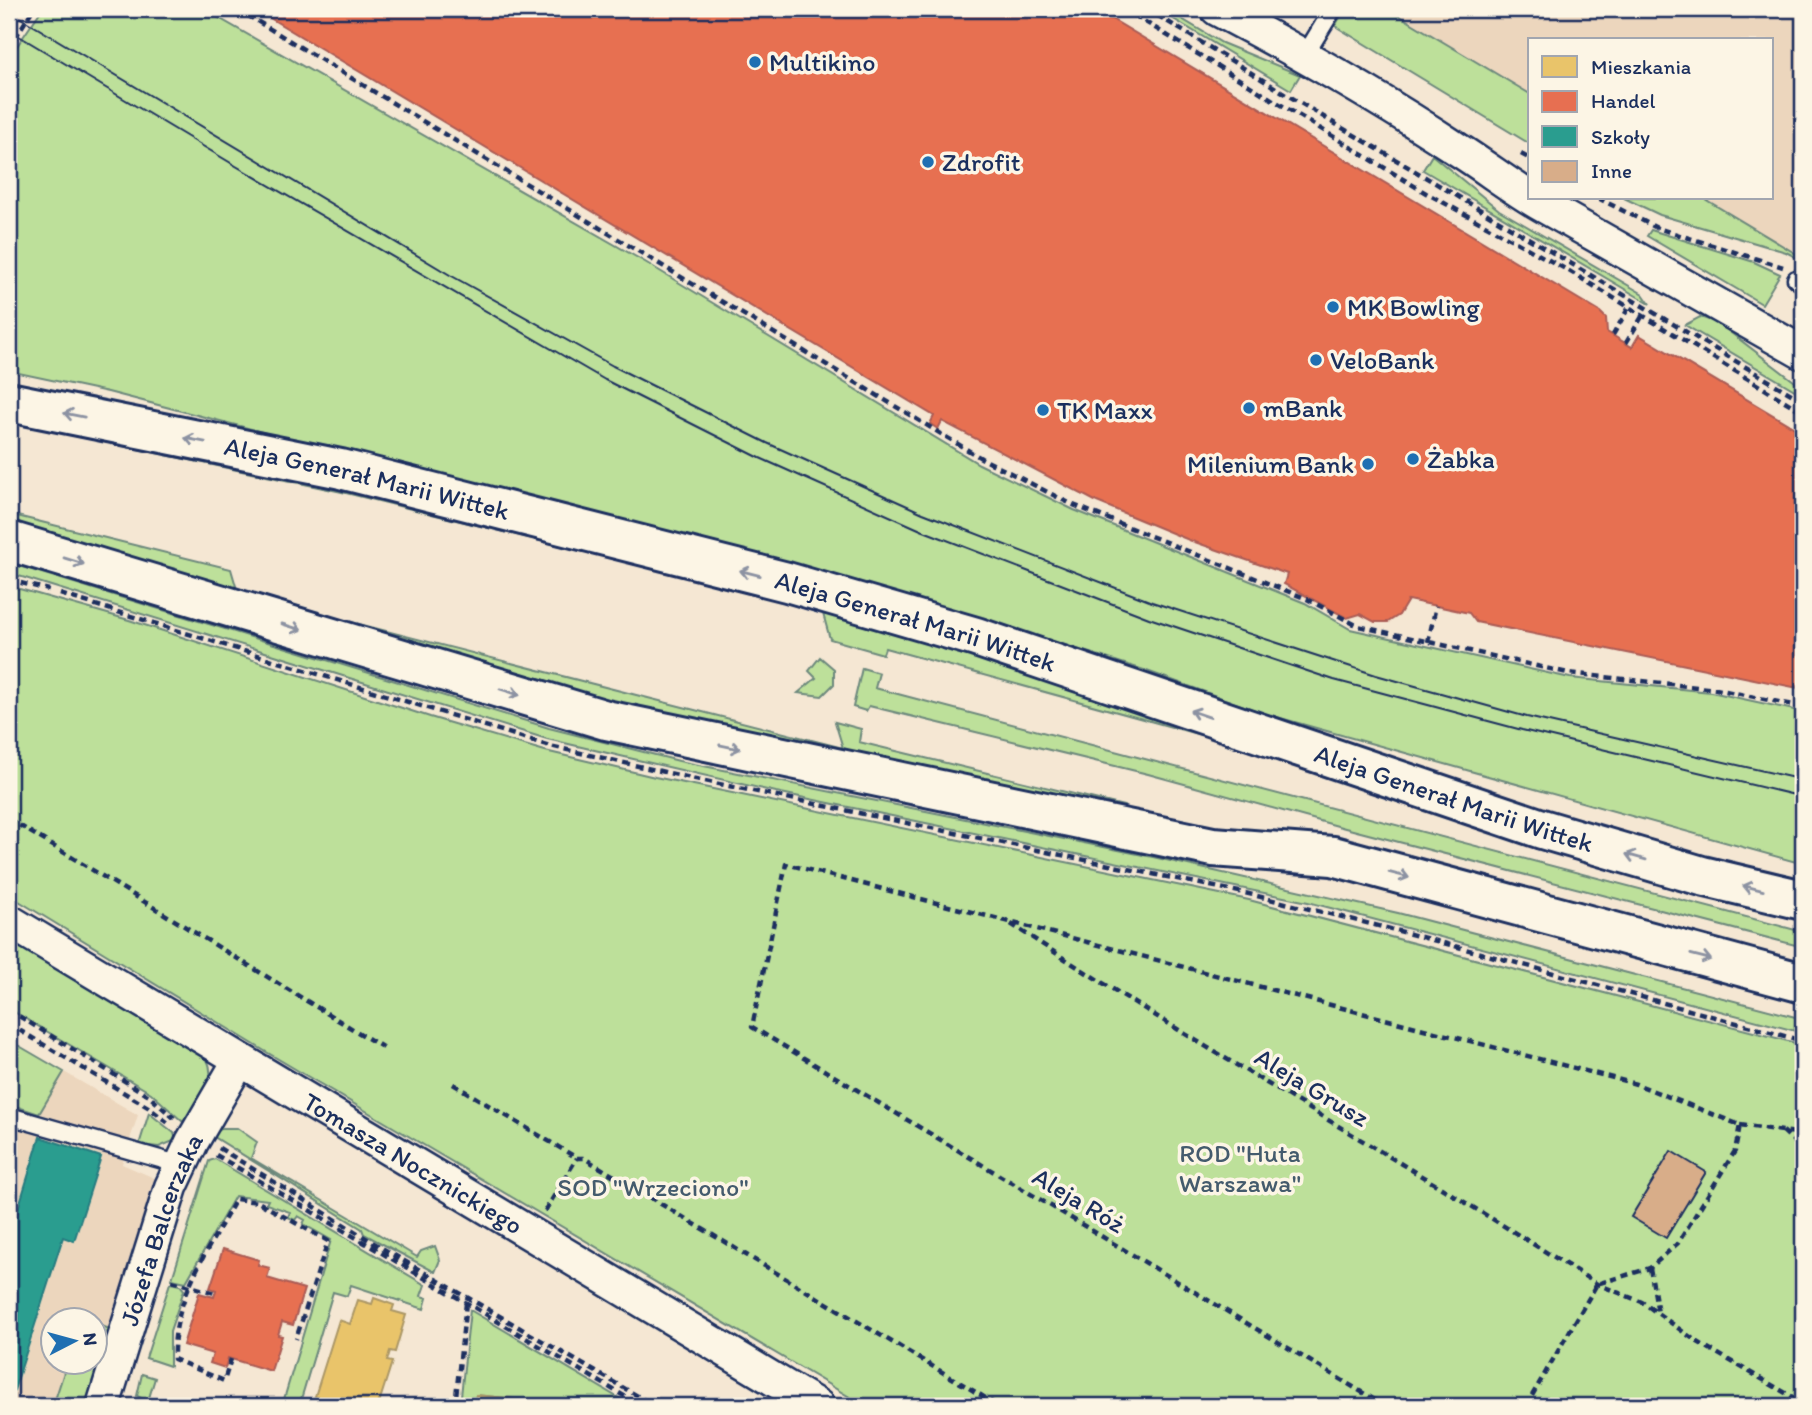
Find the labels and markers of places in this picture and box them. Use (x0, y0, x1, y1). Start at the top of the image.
place label: Multikino (769, 46, 875, 78)
marker: Multikino (747, 54, 763, 70)
place label: Zdrofit (942, 146, 1021, 178)
marker: Zdrofit (920, 154, 936, 170)
place label: MK Bowling (1347, 291, 1480, 323)
marker: MK Bowling (1325, 299, 1341, 315)
place label: VeloBank (1330, 344, 1435, 376)
marker: VeloBank (1308, 352, 1324, 368)
place label: mBank (1263, 392, 1343, 424)
place label: TK Maxx (1057, 394, 1153, 426)
marker: mBank (1241, 400, 1257, 416)
marker: TK Maxx (1035, 402, 1051, 418)
place label: Żabka (1427, 443, 1495, 475)
place label: Milenium Bank (1187, 448, 1354, 480)
marker: Żabka (1405, 451, 1421, 467)
marker: Milenium Bank (1360, 456, 1376, 472)

